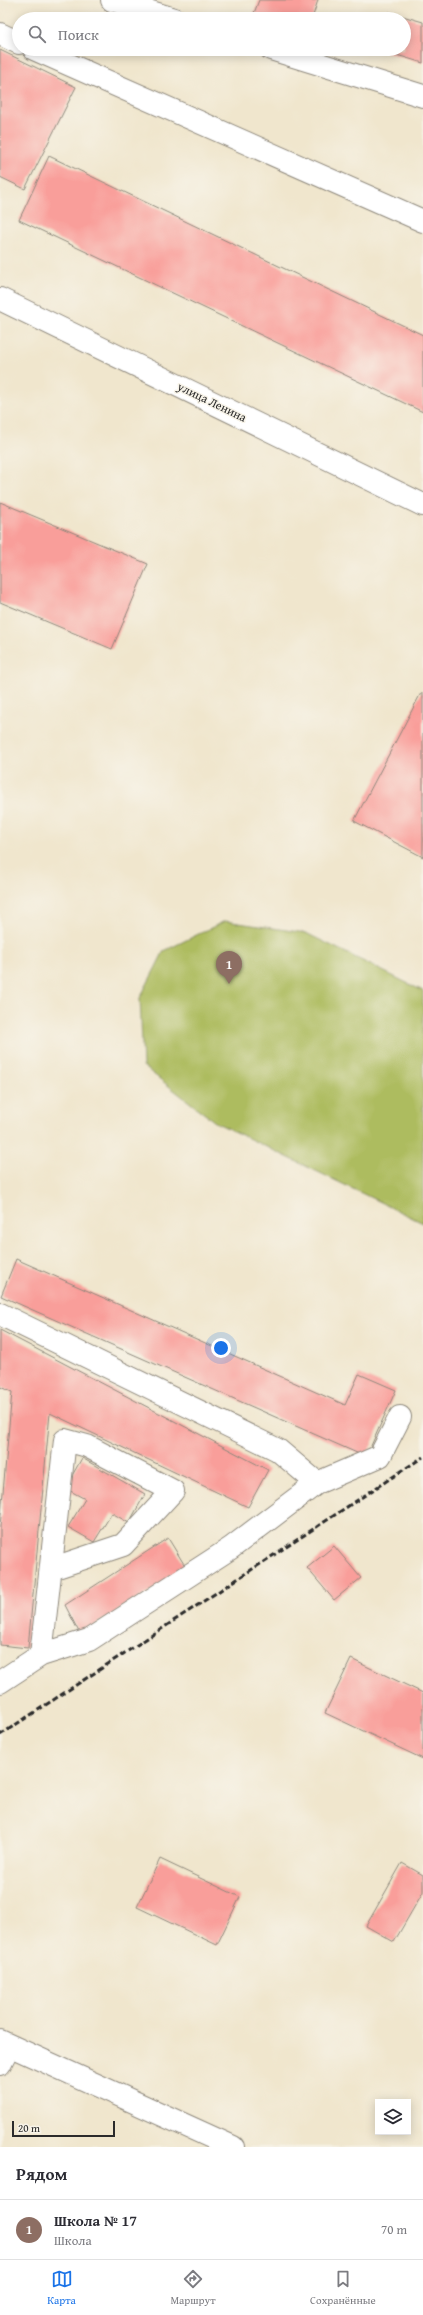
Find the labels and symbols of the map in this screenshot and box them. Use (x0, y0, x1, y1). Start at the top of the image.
street label: улица Ленина (174, 377, 250, 426)
pin: 1 (216, 951, 242, 984)
your location (211, 1338, 231, 1358)
scale bar (12, 2119, 115, 2138)

